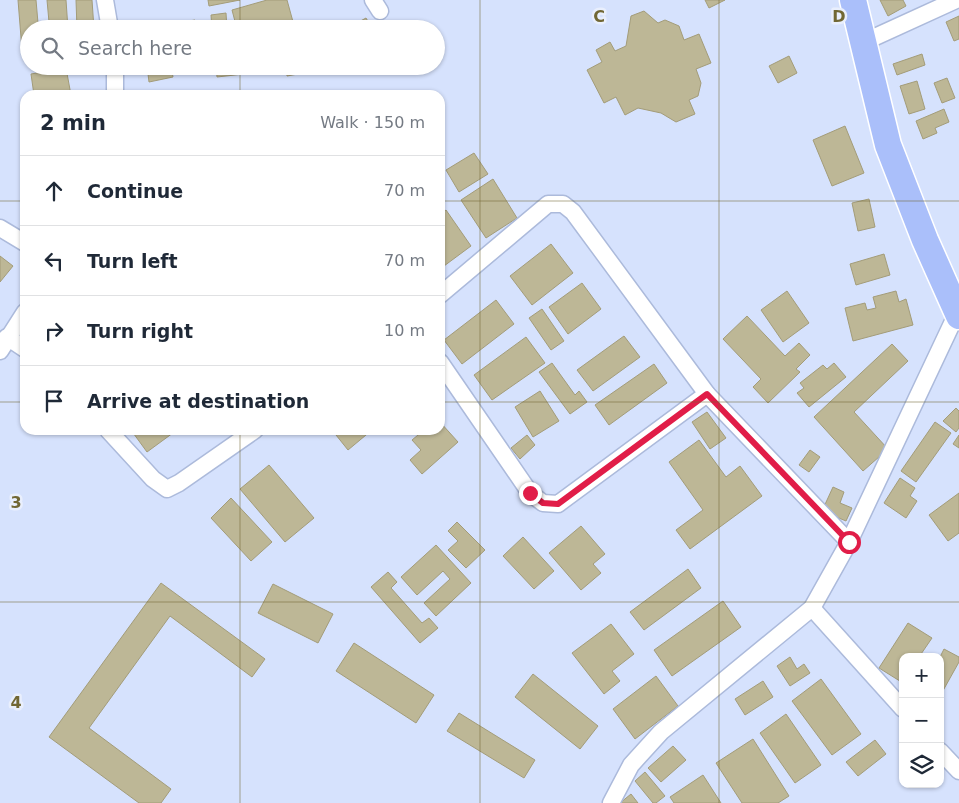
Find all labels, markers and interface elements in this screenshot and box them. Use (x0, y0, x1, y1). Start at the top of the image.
text: C (593, 7, 605, 26)
text: D (832, 7, 846, 26)
search box (20, 20, 445, 75)
icon: search (38, 34, 66, 62)
text: Search here (78, 37, 192, 59)
text: 2 min (40, 111, 106, 135)
text: Walk · 150 m (320, 113, 425, 132)
icon: ahead (40, 177, 68, 205)
text: Continue (87, 180, 183, 202)
text: 70 m (384, 181, 425, 200)
icon: left (40, 247, 68, 275)
text: Turn left (87, 250, 178, 272)
text: 70 m (384, 251, 425, 270)
icon: right (40, 317, 68, 345)
text: Turn right (87, 320, 193, 342)
text: 10 m (384, 321, 425, 340)
icon: arrive (40, 387, 68, 415)
text: Arrive at destination (87, 390, 309, 412)
route end (519, 482, 542, 505)
text: 3 (10, 493, 22, 512)
route start (838, 531, 861, 554)
map controls (899, 653, 944, 788)
button: + (899, 653, 944, 698)
text: 4 (10, 693, 22, 712)
button: − (899, 698, 944, 743)
button: layers (899, 743, 944, 788)

